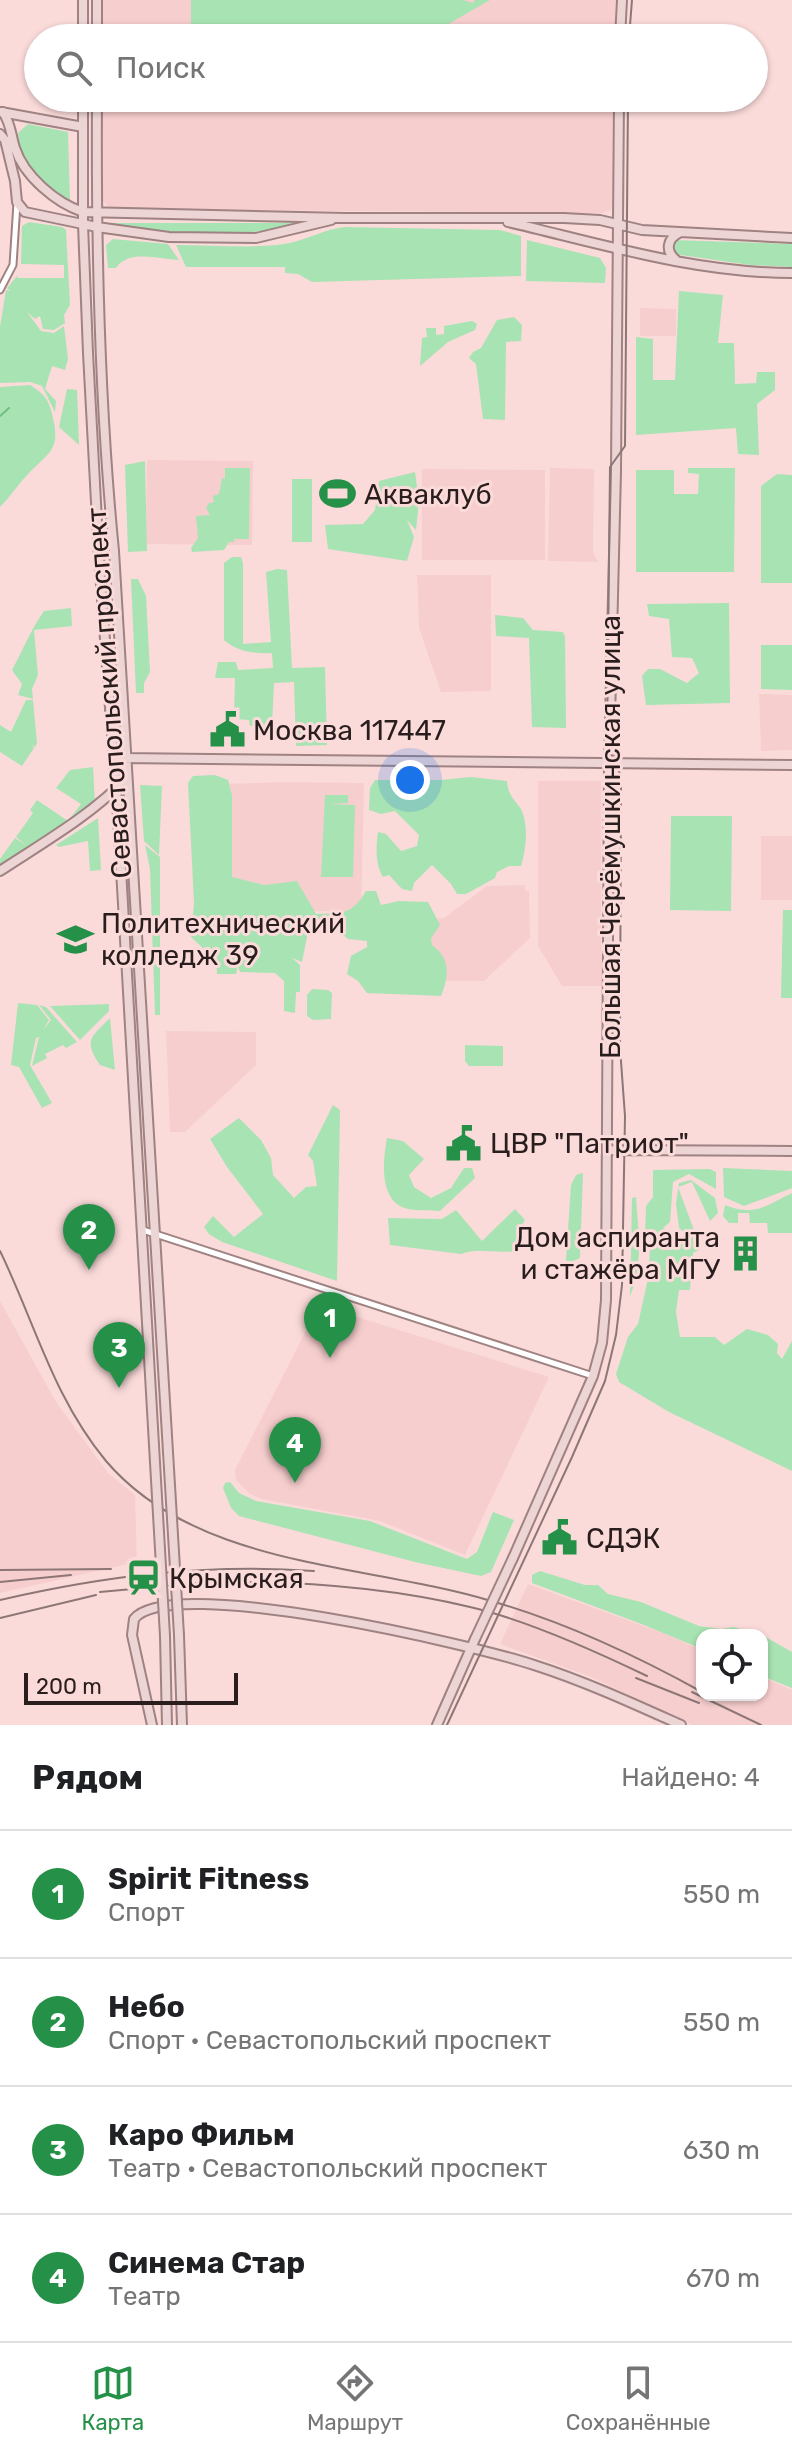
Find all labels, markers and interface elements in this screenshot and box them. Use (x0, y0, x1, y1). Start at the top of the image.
search box (24, 24, 768, 112)
icon: search (52, 46, 96, 90)
text: Поиск (116, 50, 206, 86)
sports icon: Акваклуб (319, 475, 357, 513)
place label: Акваклуб (364, 478, 492, 511)
street label: Севастопольский проспект (80, 506, 138, 880)
street label: Большая Черёмушкинская улица (594, 615, 627, 1059)
public building icon: Москва 117447 (208, 711, 246, 749)
place label: Москва 117447 (253, 714, 446, 747)
your location (390, 760, 430, 800)
place label: Политехнический колледж 39 (101, 907, 345, 972)
school or university icon: Политехнический колледж 39 (56, 920, 94, 958)
public building icon: ЦВР "Патриот" (445, 1124, 483, 1162)
place label: ЦВР "Патриот" (490, 1127, 689, 1160)
pin: 2 (63, 1204, 115, 1270)
place label: Дом аспиранта и стажёра МГУ (515, 1221, 720, 1286)
building icon: Дом аспиранта и стажёра МГУ (727, 1234, 765, 1272)
pin: 1 (304, 1292, 356, 1358)
pin: 3 (93, 1322, 145, 1388)
pin: 4 (269, 1417, 321, 1483)
public building icon: СДЭК (541, 1519, 579, 1557)
place label: СДЭК (586, 1522, 660, 1555)
station icon: Крымская (124, 1559, 162, 1597)
place label: Крымская (169, 1562, 304, 1595)
map controls (696, 1629, 768, 1701)
button: locate (696, 1629, 768, 1701)
scale bar (24, 1669, 238, 1705)
text: 200 m (36, 1673, 102, 1700)
text: Рядом (32, 1757, 143, 1798)
text: Найдено: 4 (621, 1762, 760, 1793)
text: Spirit Fitness (108, 1861, 309, 1897)
text: 1 (52, 1879, 64, 1910)
text: 550 m (683, 1879, 760, 1910)
text: Спорт (108, 1897, 184, 1928)
text: Небо (108, 1989, 185, 2025)
text: 2 (50, 2007, 66, 2038)
text: 550 m (683, 2007, 760, 2038)
text: Спорт · Севастопольский проспект (108, 2025, 551, 2056)
text: Каро Фильм (108, 2117, 295, 2153)
text: 3 (49, 2135, 67, 2166)
text: 630 m (683, 2135, 760, 2166)
text: Театр · Севастопольский проспект (108, 2153, 547, 2184)
text: Синема Стар (108, 2245, 305, 2281)
text: 4 (49, 2263, 67, 2294)
text: 670 m (686, 2263, 760, 2294)
text: Театр (108, 2281, 181, 2312)
tab: Карта (81, 2361, 144, 2436)
tab: Маршрут (307, 2361, 403, 2436)
tab: Сохранённые (566, 2361, 711, 2436)

